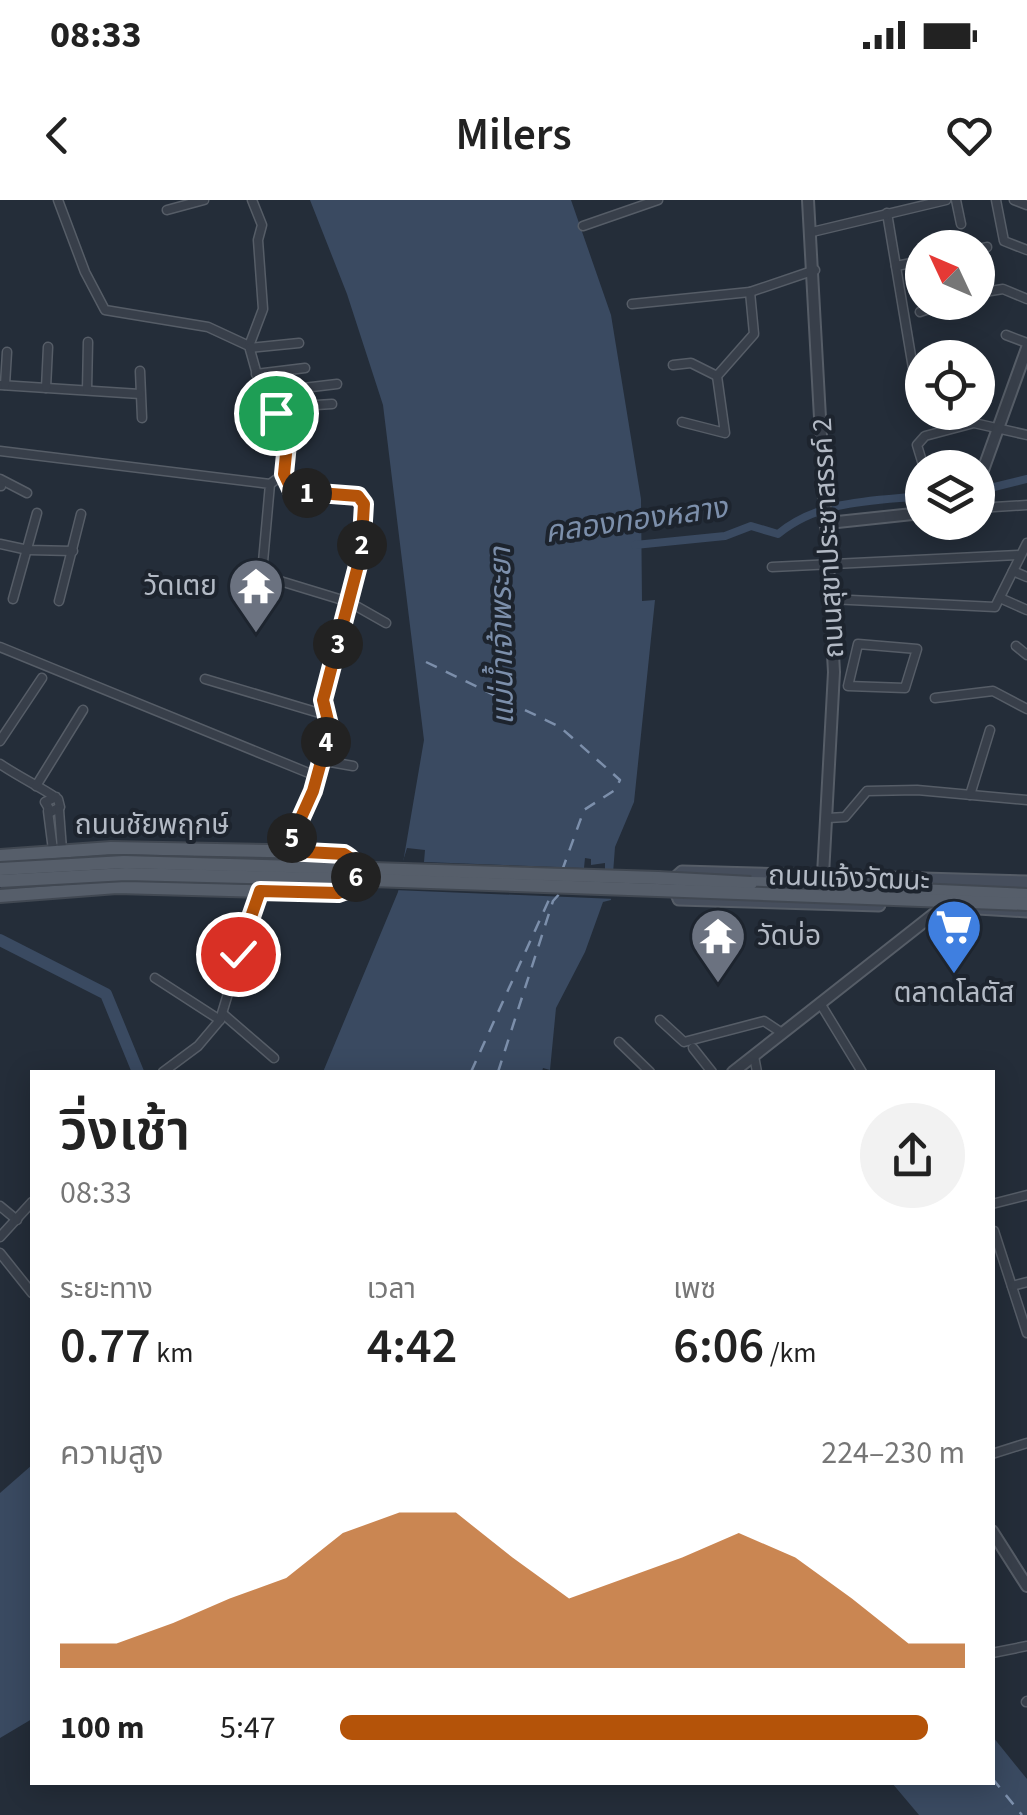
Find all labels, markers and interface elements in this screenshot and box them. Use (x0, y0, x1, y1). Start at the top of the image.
text: 08:33 (50, 8, 142, 62)
text: Milers (455, 103, 572, 167)
icon: back (30, 108, 85, 163)
icon: heart (942, 108, 997, 163)
north arrow (905, 230, 995, 320)
map controls (905, 230, 995, 540)
button: locate (905, 340, 995, 430)
pin (234, 371, 319, 456)
icon: arrive (249, 386, 304, 441)
street label: ถนนสุขาประชาสรรค์ 2 (802, 417, 854, 659)
button: layers (905, 450, 995, 540)
pin: 1 (282, 468, 332, 518)
text: 1 (300, 473, 314, 513)
water label: คลองทองหลาง (542, 486, 732, 554)
pin: 2 (337, 520, 387, 570)
text: 2 (355, 525, 369, 565)
water label: แม่น้ำเจ้าพระยา (479, 545, 525, 725)
temple icon: วัดเตย (226, 556, 286, 635)
place label: วัดเตย (144, 566, 217, 606)
pin: 3 (313, 619, 363, 669)
text: 3 (331, 624, 345, 664)
pin: 4 (301, 717, 351, 767)
text: 4 (319, 722, 333, 762)
street label: ถนนชัยพฤกษ์ (75, 805, 229, 845)
pin: 5 (267, 813, 317, 863)
text: 5 (285, 818, 299, 858)
pin: 6 (331, 852, 381, 902)
street label: ถนนแจ้งวัฒนะ (767, 855, 931, 901)
text: 6 (349, 857, 363, 897)
supermarket icon: ตลาดโลตัส (924, 897, 984, 976)
temple icon: วัดบ่อ (688, 906, 748, 985)
pin (196, 912, 281, 997)
place label: วัดบ่อ (757, 916, 821, 956)
icon: check (211, 927, 266, 982)
place label: ตลาดโลตัส (894, 973, 1014, 1013)
text: วิ่งเช้า (60, 1093, 190, 1171)
button: share (860, 1103, 965, 1208)
text: 08:33 (60, 1170, 132, 1216)
text: ระยะทาง (60, 1269, 153, 1309)
text: เวลา (367, 1269, 416, 1309)
text: เพซ (673, 1269, 716, 1309)
text: 0.77 (60, 1311, 151, 1382)
text: 4:42 (367, 1311, 457, 1382)
text: 6:06 (673, 1311, 764, 1382)
text: km (151, 1333, 193, 1373)
text: /km (764, 1333, 817, 1373)
text: 224–230 m (821, 1430, 965, 1476)
text: ความสูง (60, 1431, 164, 1477)
text: 100 m (60, 1705, 145, 1751)
text: 5:47 (220, 1705, 276, 1751)

